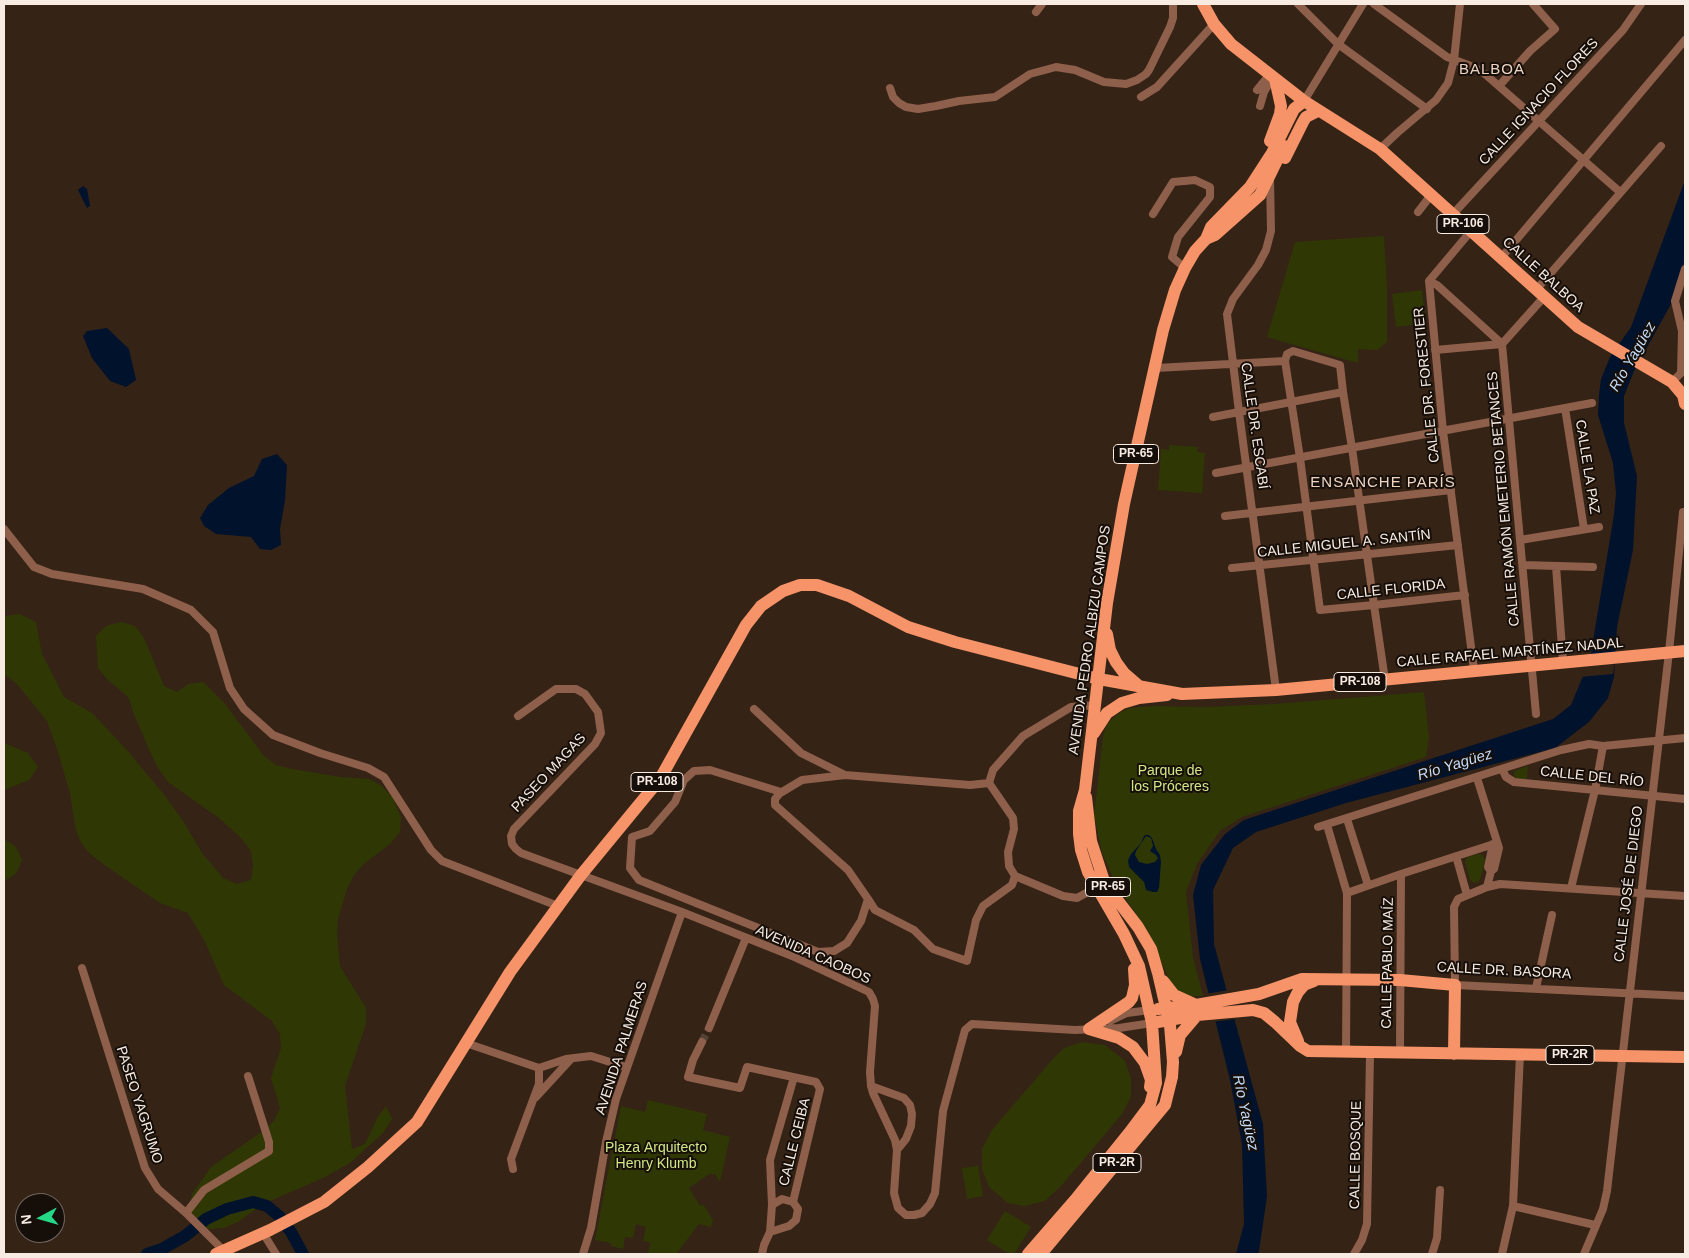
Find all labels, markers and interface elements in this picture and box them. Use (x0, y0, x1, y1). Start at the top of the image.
street label: CALLE IGNACIO FLORES (1476, 35, 1602, 169)
district label: BALBOA (1458, 61, 1526, 79)
road number: PR-106 (1437, 214, 1489, 233)
street label: CALLE BALBOA (1499, 234, 1587, 316)
street label: CALLE DR. FORESTIER (1410, 306, 1444, 464)
water label: Río Yagüez (1606, 319, 1660, 395)
street label: CALLE DR. ESCABÍ (1237, 362, 1271, 490)
street label: CALLE RAMÓN EMETERIO BETANCES (1484, 371, 1524, 627)
street label: CALLE LA PAZ (1571, 419, 1603, 515)
road number: PR-65 (1114, 444, 1158, 464)
district label: ENSANCHE PARÍS (1309, 474, 1457, 492)
street label: AVENIDA PEDRO ALBIZU CAMPOS (1066, 524, 1114, 756)
street label: CALLE MIGUEL A. SANTÍN (1256, 527, 1432, 561)
street label: CALLE FLORIDA (1336, 576, 1446, 604)
street label: CALLE RAFAEL MARTÍNEZ NADAL (1396, 635, 1624, 671)
road number: PR-108 (1334, 672, 1386, 692)
street label: PASEO MAGAS (508, 730, 590, 816)
water label: Río Yagüez (1415, 745, 1495, 785)
park label: Parque de los Próceres (1131, 763, 1209, 796)
street label: CALLE DEL RÍO (1539, 763, 1645, 791)
road number: PR-108 (631, 772, 683, 792)
street label: CALLE JOSÉ DE DIEGO (1611, 805, 1647, 963)
road number: PR-65 (1086, 878, 1130, 896)
street label: CALLE PABLO MAÍZ (1378, 897, 1398, 1029)
street label: AVENIDA CAOBOS (753, 922, 873, 988)
street label: CALLE DR. BASORA (1436, 959, 1572, 983)
street label: AVENIDA PALMERAS (592, 979, 652, 1117)
street label: PASEO YAGRUMO (112, 1044, 166, 1166)
road number: PR-2R (1546, 1046, 1594, 1064)
water label: Río Yagüez (1228, 1073, 1262, 1153)
street label: CALLE CEIBA (776, 1096, 814, 1188)
street label: CALLE BOSQUE (1347, 1101, 1365, 1209)
park label: Plaza Arquitecto Henry Klumb (605, 1140, 707, 1172)
road number: PR-2R (1093, 1154, 1141, 1172)
north arrow (15, 1193, 65, 1243)
text: N (18, 1214, 35, 1225)

